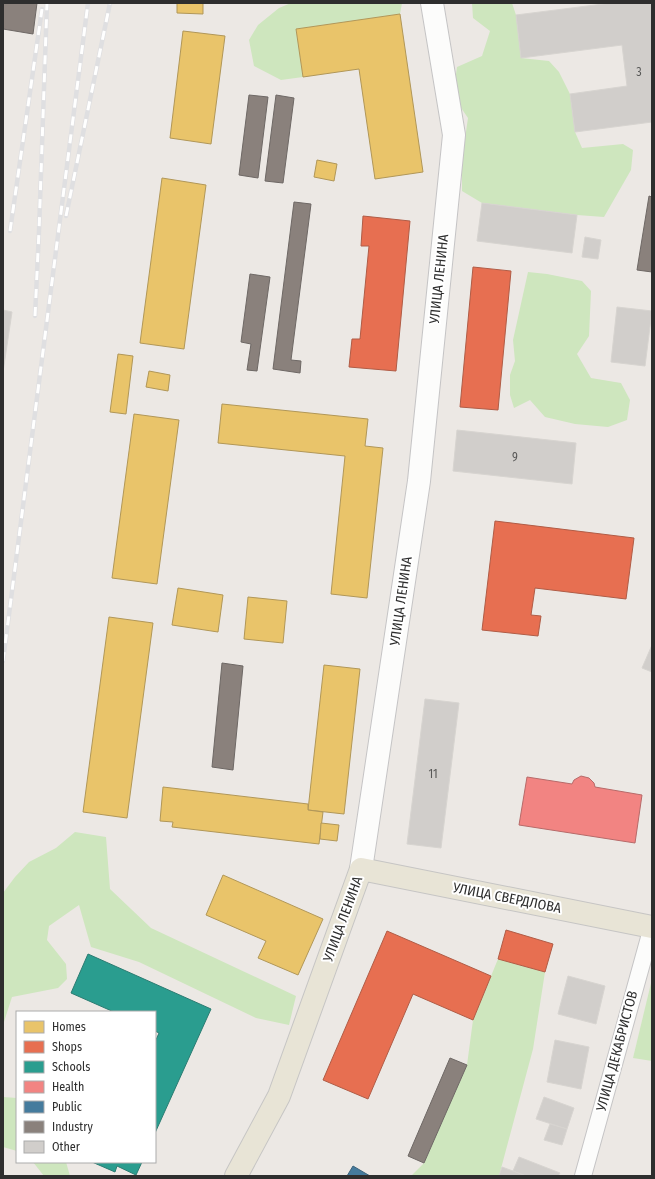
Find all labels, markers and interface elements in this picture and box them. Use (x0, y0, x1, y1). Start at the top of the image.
house number: 3 (636, 65, 642, 79)
street label: УЛИЦА ЛЕНИНА (426, 233, 452, 326)
house number: 9 (512, 450, 518, 464)
street label: УЛИЦА ЛЕНИНА (386, 555, 416, 648)
house number: 11 (428, 767, 438, 781)
street label: УЛИЦА ЛЕНИНА (319, 873, 367, 965)
street label: УЛИЦА СВЕРДЛОВА (450, 879, 563, 917)
street label: УЛИЦА ДЕКАБРИСТОВ (592, 989, 641, 1114)
legend (16, 1011, 156, 1163)
text: Homes (52, 1020, 86, 1034)
text: Shops (52, 1040, 82, 1054)
text: Schools (52, 1060, 90, 1074)
text: Health (52, 1080, 84, 1094)
text: Public (52, 1100, 82, 1114)
text: Industry (52, 1120, 93, 1134)
text: Other (52, 1140, 81, 1154)

